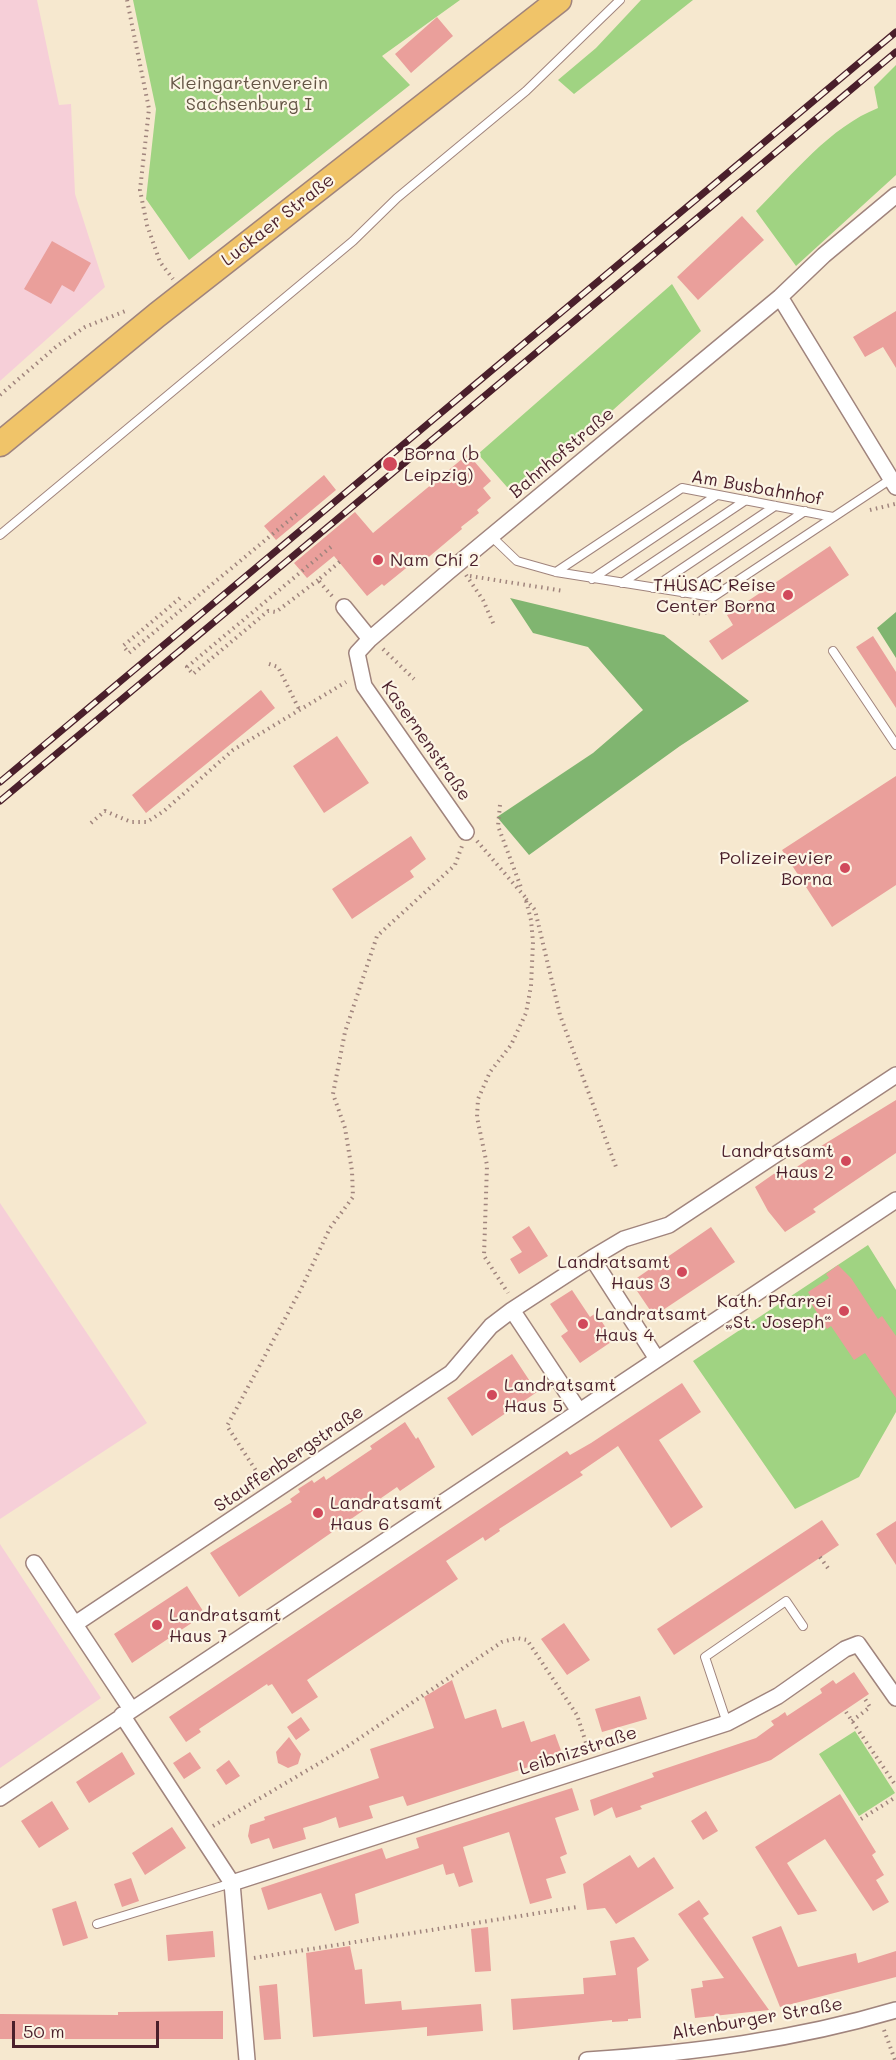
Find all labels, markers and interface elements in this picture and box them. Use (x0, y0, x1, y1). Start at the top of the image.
park label: Kleingartenverein Sachsenburg I (170, 72, 328, 115)
street label: Luckaer Straße (217, 169, 339, 271)
street label: Bahnhofstraße (505, 403, 619, 503)
place label: Borna (b Leipzig) (404, 443, 479, 486)
marker: Borna (b Leipzig) (381, 455, 399, 473)
street label: Am Busbahnhof (690, 466, 824, 510)
place label: Nam Chi 2 (390, 549, 479, 571)
marker: Nam Chi 2 (371, 553, 385, 567)
place label: THÜSAC Reise Center Borna (653, 574, 776, 616)
marker: THÜSAC Reise Center Borna (781, 588, 795, 602)
street label: Kasernenstraße (377, 677, 475, 805)
place label: Polizeirevier Borna (719, 847, 833, 890)
marker: Polizeirevier Borna (838, 861, 852, 875)
place label: Landratsamt Haus 2 (722, 1140, 834, 1182)
marker: Landratsamt Haus 2 (839, 1154, 853, 1168)
place label: Landratsamt Haus 3 (558, 1251, 670, 1294)
marker: Landratsamt Haus 3 (675, 1265, 689, 1279)
place label: Kath. Pfarrei „St. Joseph“ (717, 1290, 832, 1332)
place label: Landratsamt Haus 4 (595, 1303, 707, 1346)
marker: Kath. Pfarrei „St. Joseph“ (837, 1304, 851, 1318)
marker: Landratsamt Haus 4 (576, 1317, 590, 1331)
place label: Landratsamt Haus 5 (504, 1374, 616, 1416)
marker: Landratsamt Haus 5 (485, 1388, 499, 1402)
street label: Stauffenbergstraße (210, 1401, 368, 1517)
place label: Landratsamt Haus 6 (330, 1492, 442, 1534)
marker: Landratsamt Haus 6 (311, 1506, 325, 1520)
place label: Landratsamt Haus 7 (169, 1604, 281, 1646)
marker: Landratsamt Haus 7 (150, 1618, 164, 1632)
street label: Leibnizstraße (516, 1722, 640, 1780)
street label: Altenburger Straße (670, 1993, 844, 2045)
scale bar (15, 2009, 162, 2047)
text: 50 m (23, 2019, 65, 2043)

